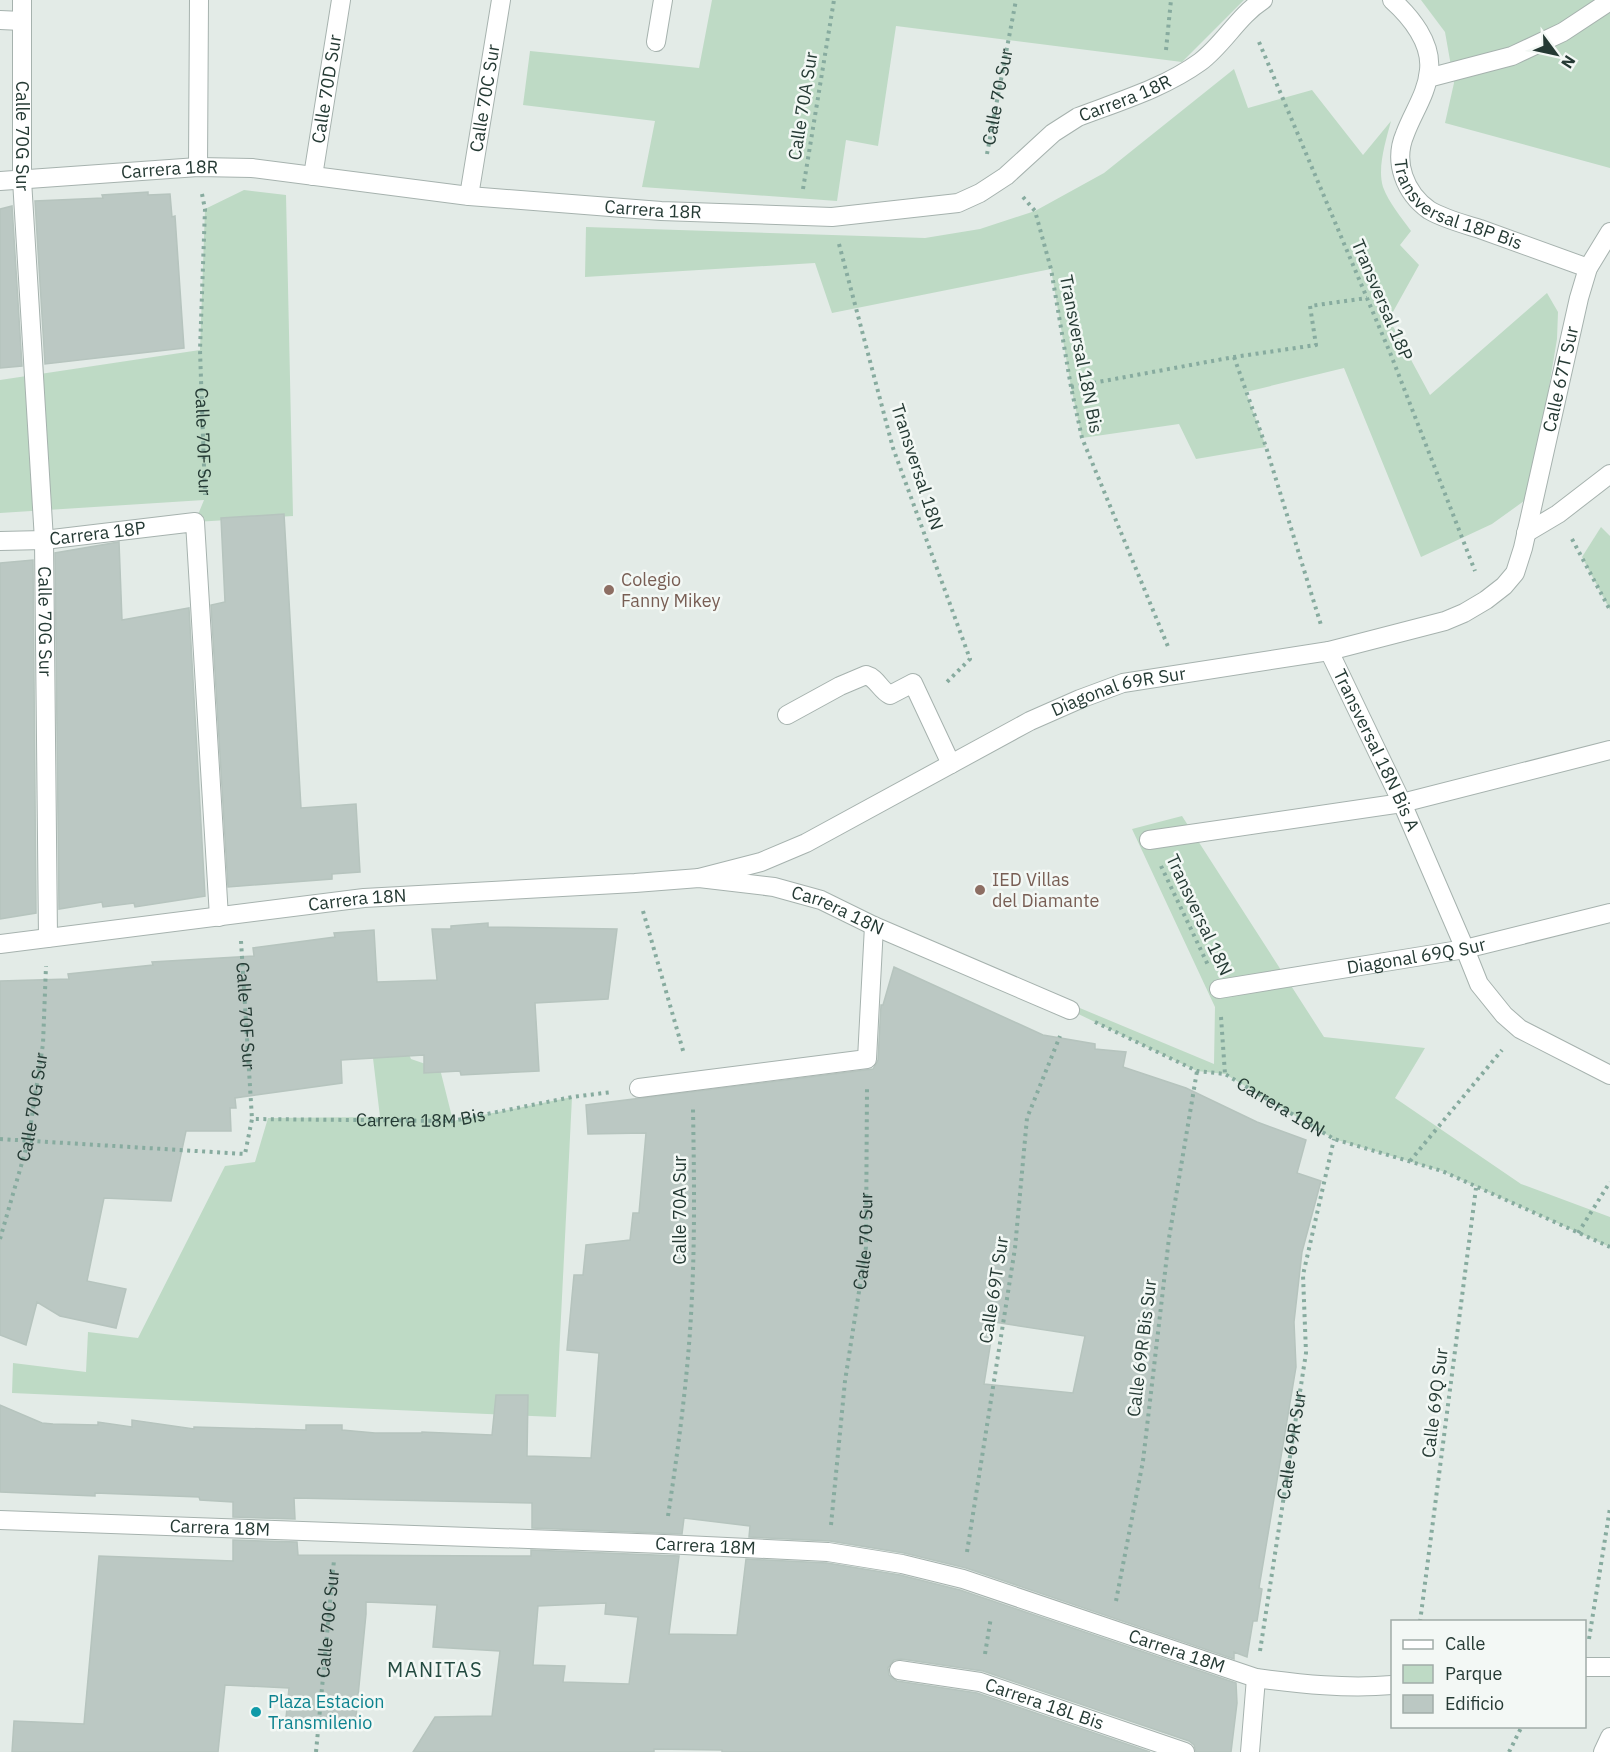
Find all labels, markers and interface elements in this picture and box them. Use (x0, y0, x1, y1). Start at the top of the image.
north arrow (1526, 24, 1586, 84)
street label: Calle 70D Sur (306, 33, 346, 145)
street label: Calle 70C Sur (464, 42, 505, 154)
street label: Calle 70 Sur (977, 46, 1018, 147)
street label: Calle 70A Sur (783, 50, 822, 162)
text: N (1557, 52, 1580, 72)
street label: Carrera 18R (1076, 69, 1175, 127)
street label: Calle 70G Sur (11, 81, 35, 192)
street label: Carrera 18R (120, 155, 218, 183)
street label: Transversal 18P Bis (1389, 158, 1526, 254)
street label: Carrera 18R (604, 195, 702, 223)
street label: Transversal 18P (1347, 236, 1418, 364)
street label: Transversal 18N Bis (1055, 273, 1108, 435)
street label: Calle 67T Sur (1537, 323, 1583, 434)
street label: Calle 70F Sur (190, 387, 217, 496)
street label: Transversal 18N (886, 401, 949, 533)
street label: Carrera 18P (48, 516, 147, 550)
street label: Calle 70G Sur (33, 566, 57, 677)
place label: Colegio Fanny Mikey (621, 568, 721, 612)
marker: Colegio Fanny Mikey (602, 583, 616, 597)
street label: Diagonal 69R Sur (1047, 661, 1188, 721)
street label: Transversal 18N Bis A (1328, 665, 1425, 835)
street label: Transversal 18N (1161, 850, 1238, 979)
place label: IED Villas del Diamante (992, 868, 1099, 912)
street label: Carrera 18N (789, 880, 887, 940)
marker: IED Villas del Diamante (973, 883, 987, 897)
street label: Carrera 18N (307, 884, 407, 916)
street label: Diagonal 69Q Sur (1345, 932, 1489, 979)
street label: Calle 70F Sur (231, 961, 261, 1071)
street label: Calle 70G Sur (11, 1051, 53, 1164)
street label: Carrera 18N (1233, 1072, 1329, 1142)
street label: Carrera 18M Bis (356, 1103, 487, 1132)
street label: Calle 70A Sur (668, 1155, 691, 1265)
street label: Calle 70 Sur (847, 1192, 877, 1291)
street label: Calle 69T Sur (974, 1234, 1013, 1345)
street label: Calle 69R Bis Sur (1122, 1277, 1161, 1418)
street label: Calle 69Q Sur (1416, 1346, 1453, 1459)
street label: Calle 69R Sur (1272, 1389, 1311, 1501)
street label: Carrera 18M (169, 1514, 271, 1541)
street label: Carrera 18M (655, 1532, 756, 1559)
street label: Calle 70C Sur (311, 1568, 344, 1679)
legend (1391, 1620, 1586, 1728)
street label: Carrera 18M (1126, 1624, 1228, 1678)
text: Calle (1445, 1632, 1485, 1655)
district label: MANITAS (387, 1656, 483, 1683)
text: Parque (1445, 1662, 1503, 1685)
street label: Carrera 18L Bis (982, 1673, 1107, 1734)
place label: Plaza Estacion Transmilenio (268, 1690, 385, 1734)
text: Edificio (1445, 1692, 1504, 1715)
marker: Plaza Estacion Transmilenio (249, 1705, 263, 1719)

